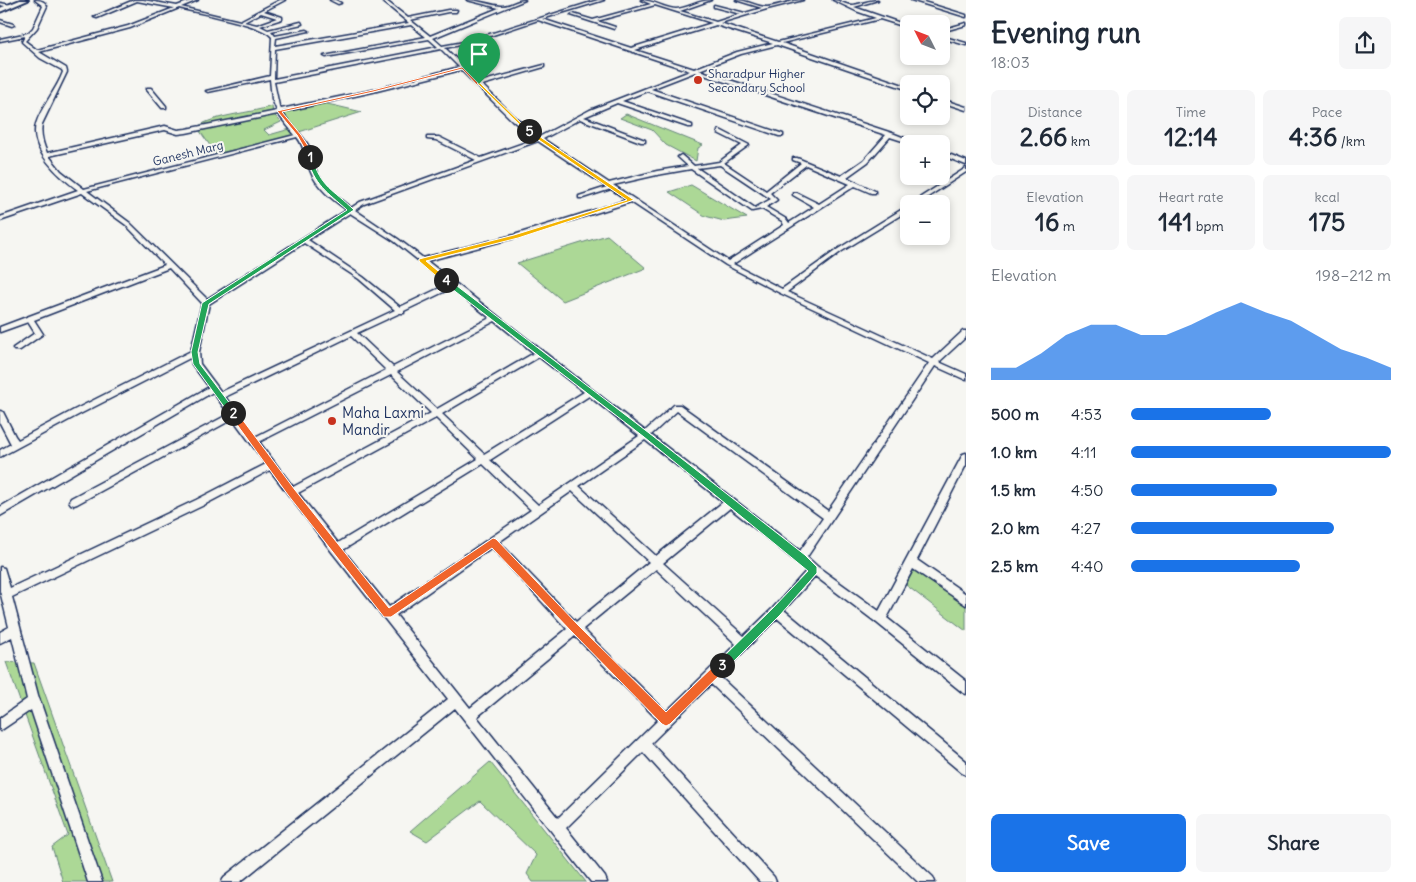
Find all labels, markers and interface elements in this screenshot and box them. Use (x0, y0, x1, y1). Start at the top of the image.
north arrow (900, 15, 950, 65)
map controls (900, 15, 950, 245)
text: Evening run (991, 15, 1141, 51)
button: share (1339, 17, 1391, 69)
pin (458, 33, 500, 84)
icon: arrive (465, 40, 493, 68)
text: 18:03 (991, 52, 1030, 72)
place label: Sharadpur Higher Secondary School (708, 66, 805, 95)
marker: Sharadpur Higher Secondary School (692, 74, 704, 86)
button: locate (900, 75, 950, 125)
text: Distance (1028, 103, 1082, 121)
text: Time (1176, 103, 1206, 121)
text: Pace (1312, 103, 1342, 121)
pin: 5 (516, 118, 542, 144)
text: 2.66 (1020, 121, 1067, 153)
text: 12:14 (1164, 121, 1218, 153)
text: 4:36 (1289, 121, 1337, 153)
text: 5 (525, 122, 534, 140)
text: km (1067, 132, 1090, 150)
text: /km (1337, 132, 1365, 150)
button: + (900, 135, 950, 185)
street label: Ganesh Marg (151, 137, 225, 169)
pin: 1 (298, 144, 322, 170)
text: 1 (308, 148, 313, 166)
text: Elevation (1026, 188, 1084, 206)
text: Heart rate (1159, 188, 1223, 206)
text: kcal (1314, 188, 1340, 206)
button: − (900, 195, 950, 245)
text: 16 (1035, 206, 1059, 238)
text: 141 (1158, 206, 1192, 238)
text: 175 (1309, 206, 1345, 238)
text: m (1059, 217, 1075, 235)
text: bpm (1192, 217, 1224, 235)
text: Elevation (991, 265, 1057, 285)
text: 198–212 m (1315, 265, 1391, 285)
pin: 4 (434, 268, 458, 292)
text: 4 (442, 271, 451, 289)
pin: 2 (220, 400, 246, 426)
place label: Maha Laxmi Mandir (342, 403, 424, 439)
text: 2 (230, 404, 237, 422)
text: 500 m (991, 404, 1039, 424)
text: 4:53 (1071, 404, 1102, 424)
marker: Maha Laxmi Mandir (326, 415, 338, 427)
text: 1.0 km (991, 442, 1037, 462)
text: 4:11 (1071, 442, 1097, 462)
text: 1.5 km (991, 480, 1036, 500)
text: 4:50 (1071, 480, 1104, 500)
text: 2.0 km (991, 518, 1040, 538)
text: 4:27 (1071, 518, 1100, 538)
text: 2.5 km (991, 556, 1038, 576)
text: 4:40 (1071, 556, 1104, 576)
pin: 3 (710, 652, 734, 678)
text: 3 (719, 656, 726, 674)
button: Save (991, 814, 1186, 872)
button: Share (1196, 814, 1391, 872)

